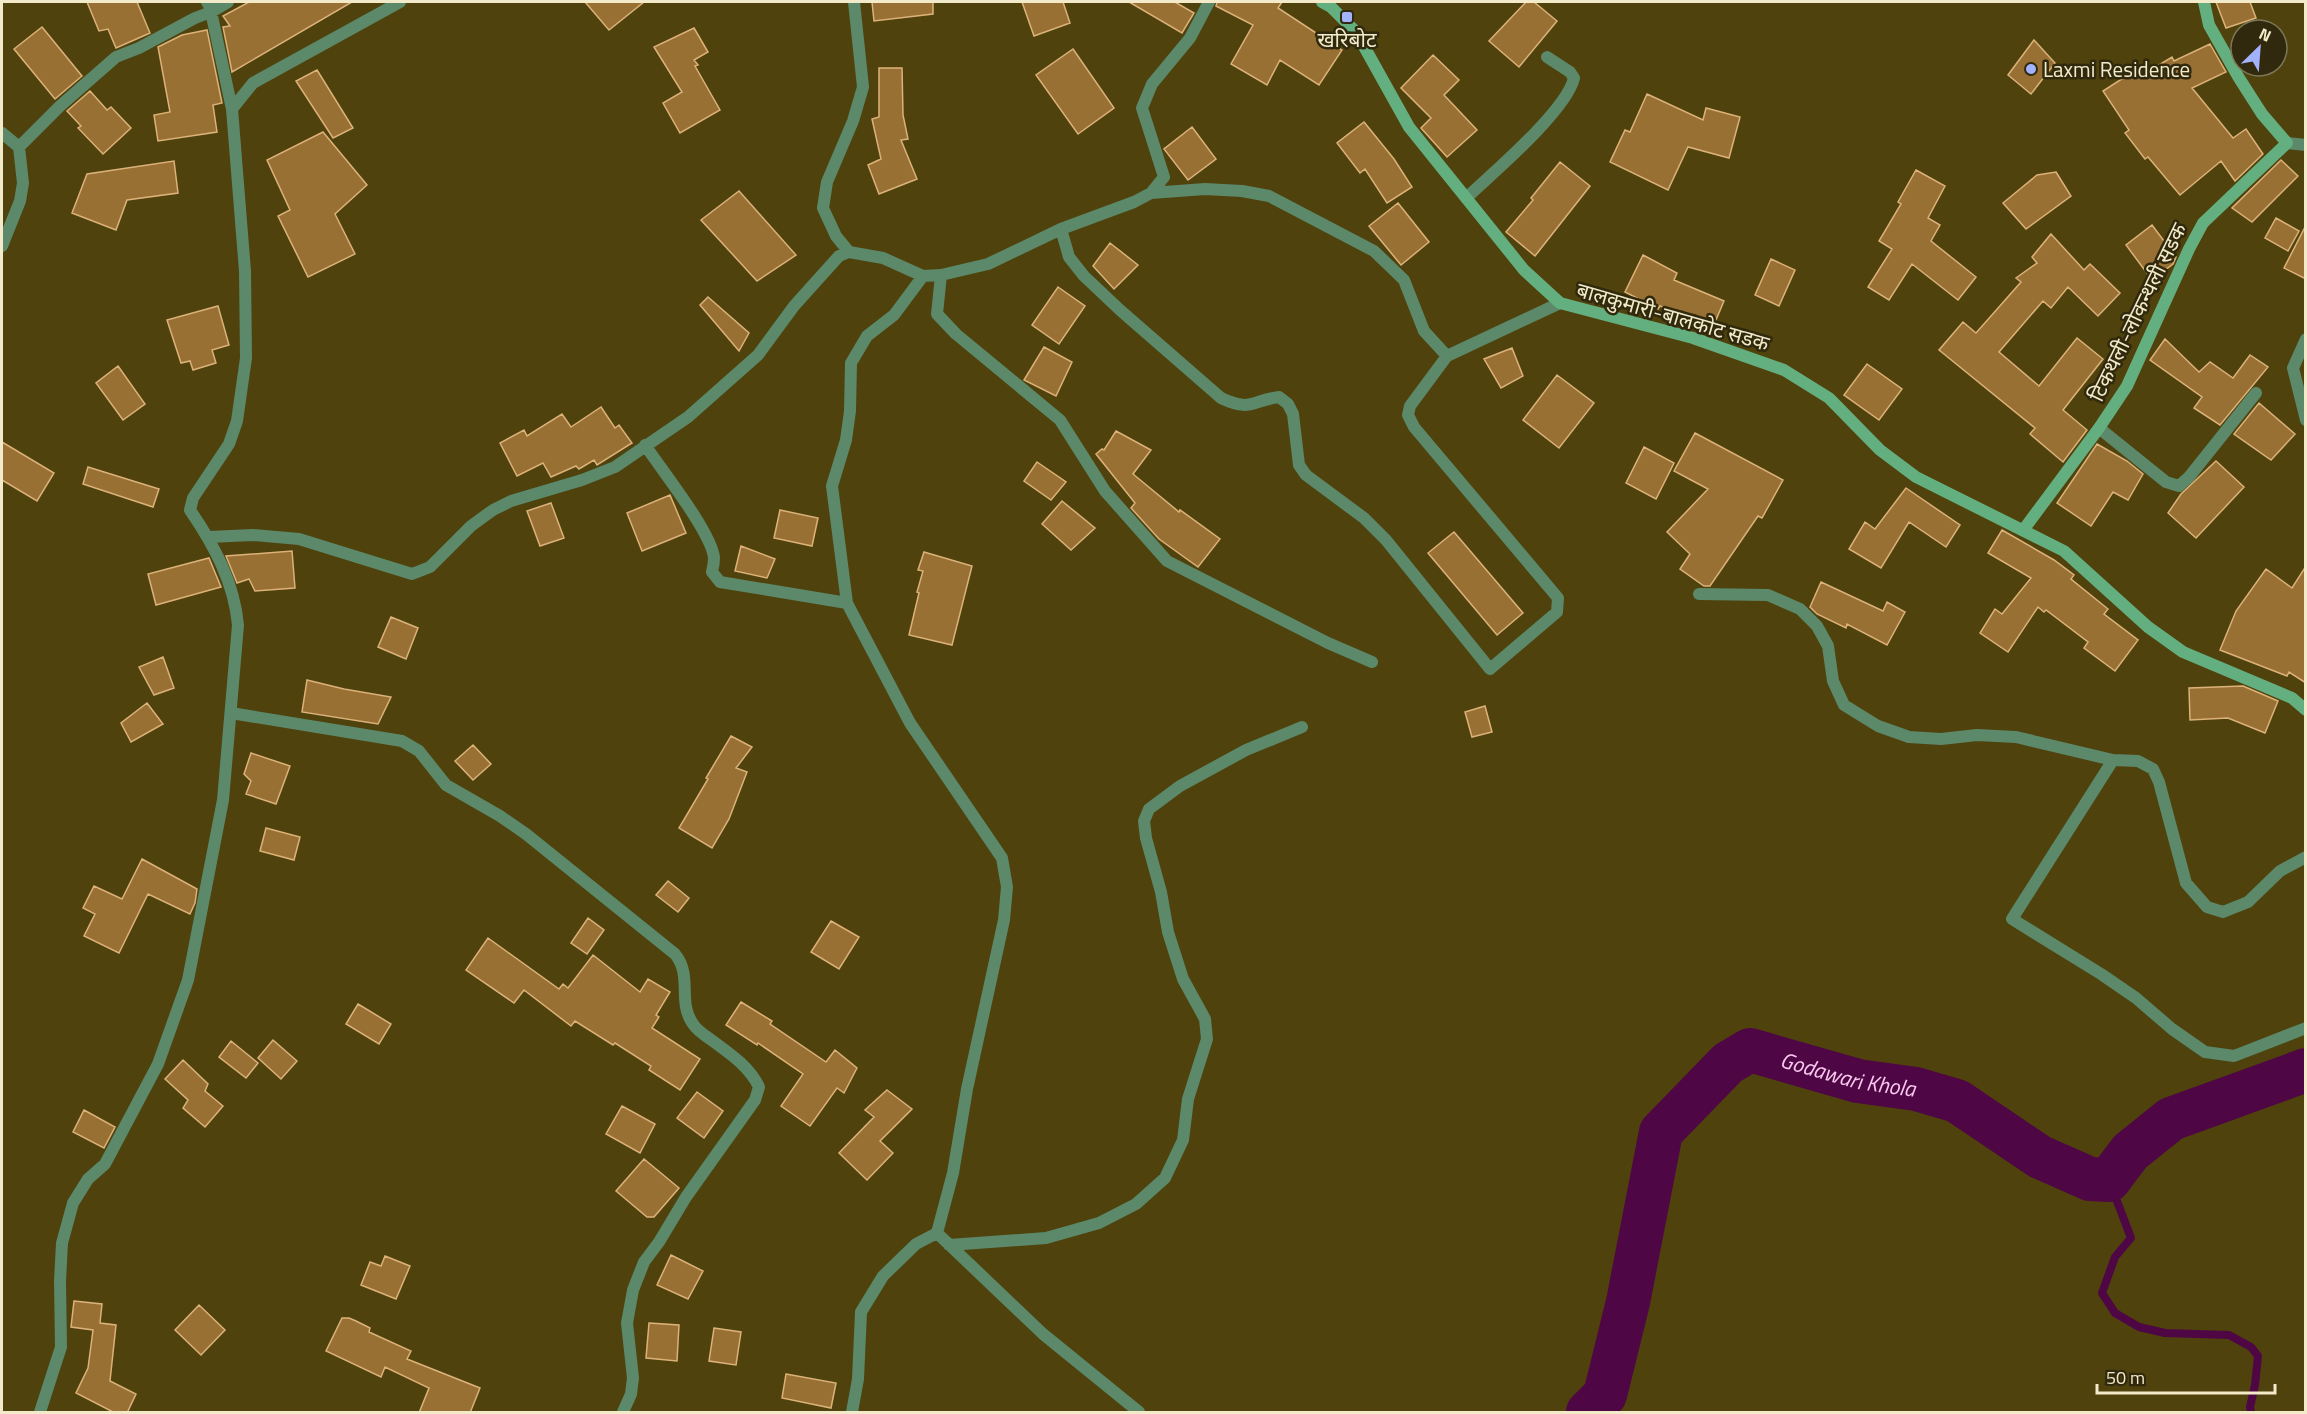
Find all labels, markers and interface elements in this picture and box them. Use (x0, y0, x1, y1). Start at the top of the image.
marker: खरिबोट (1340, 10, 1354, 24)
north arrow (2229, 18, 2289, 78)
text: N (2255, 21, 2275, 48)
place label: खरिबोट (1317, 23, 1377, 55)
place label: Laxmi Residence (2043, 53, 2190, 85)
marker: Laxmi Residence (2024, 62, 2038, 76)
street label: टिकथली-लोकन्थली सडक (2080, 217, 2195, 407)
street label: बालकुमारी-बालकोट सडक (1573, 273, 1774, 359)
water label: Godawari Khola (1776, 1043, 1920, 1106)
scale bar (2097, 1357, 2276, 1395)
text: 50 m (2106, 1364, 2145, 1391)

